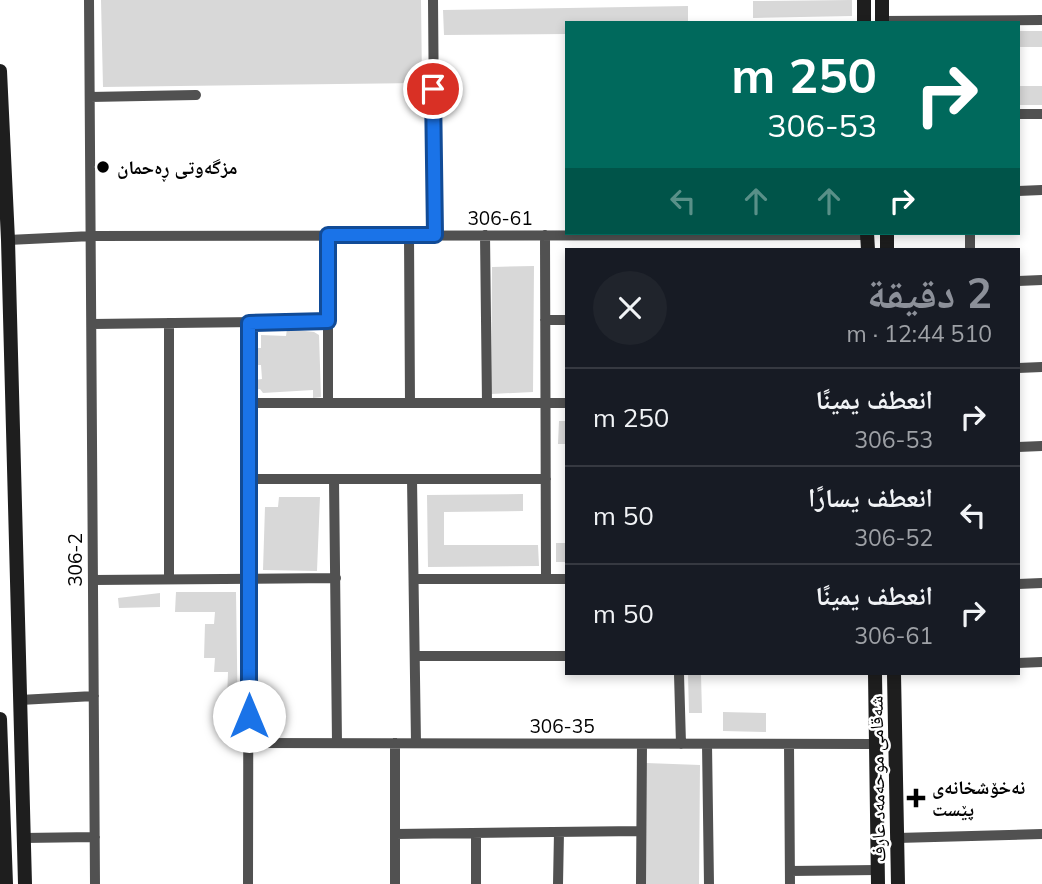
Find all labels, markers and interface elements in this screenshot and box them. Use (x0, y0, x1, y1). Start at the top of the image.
text: 250 m (731, 44, 877, 105)
icon: right (901, 49, 992, 140)
pin (403, 59, 463, 119)
icon: arrive (414, 70, 452, 108)
text: 306-53 (767, 105, 877, 145)
place label: مزگەوتی ڕەحمان (117, 155, 237, 182)
marker: مزگەوتی ڕەحمان (95, 159, 111, 175)
icon: left (664, 182, 702, 220)
icon: ahead (737, 182, 775, 220)
icon: ahead (810, 182, 848, 220)
icon: right (883, 182, 921, 220)
street label: 306-61 (467, 206, 533, 230)
text: 2 دقيقة (867, 266, 992, 319)
button: close (593, 271, 667, 345)
text: 510 m · 12:44 (847, 319, 992, 348)
text: انعطف يمينًا (816, 383, 933, 416)
icon: right (954, 398, 992, 436)
text: 250 m (593, 401, 669, 434)
text: 306-53 (854, 425, 933, 454)
text: انعطف يسارًا (808, 481, 933, 514)
icon: left (954, 496, 992, 534)
text: 50 m (593, 499, 654, 532)
text: 306-52 (854, 523, 933, 552)
street label: 306-2 (63, 533, 87, 587)
text: انعطف يمينًا (816, 579, 933, 612)
icon: right (954, 594, 992, 632)
text: 50 m (593, 597, 654, 630)
text: 306-61 (854, 621, 933, 650)
position arrow (212, 679, 286, 753)
street label: شەقامی موحەمەد عارف (864, 695, 890, 863)
street label: 306-35 (529, 714, 595, 738)
place label: نەخۆشخانەی پێست (932, 775, 1025, 821)
marker: نەخۆشخانەی پێست (906, 788, 926, 808)

